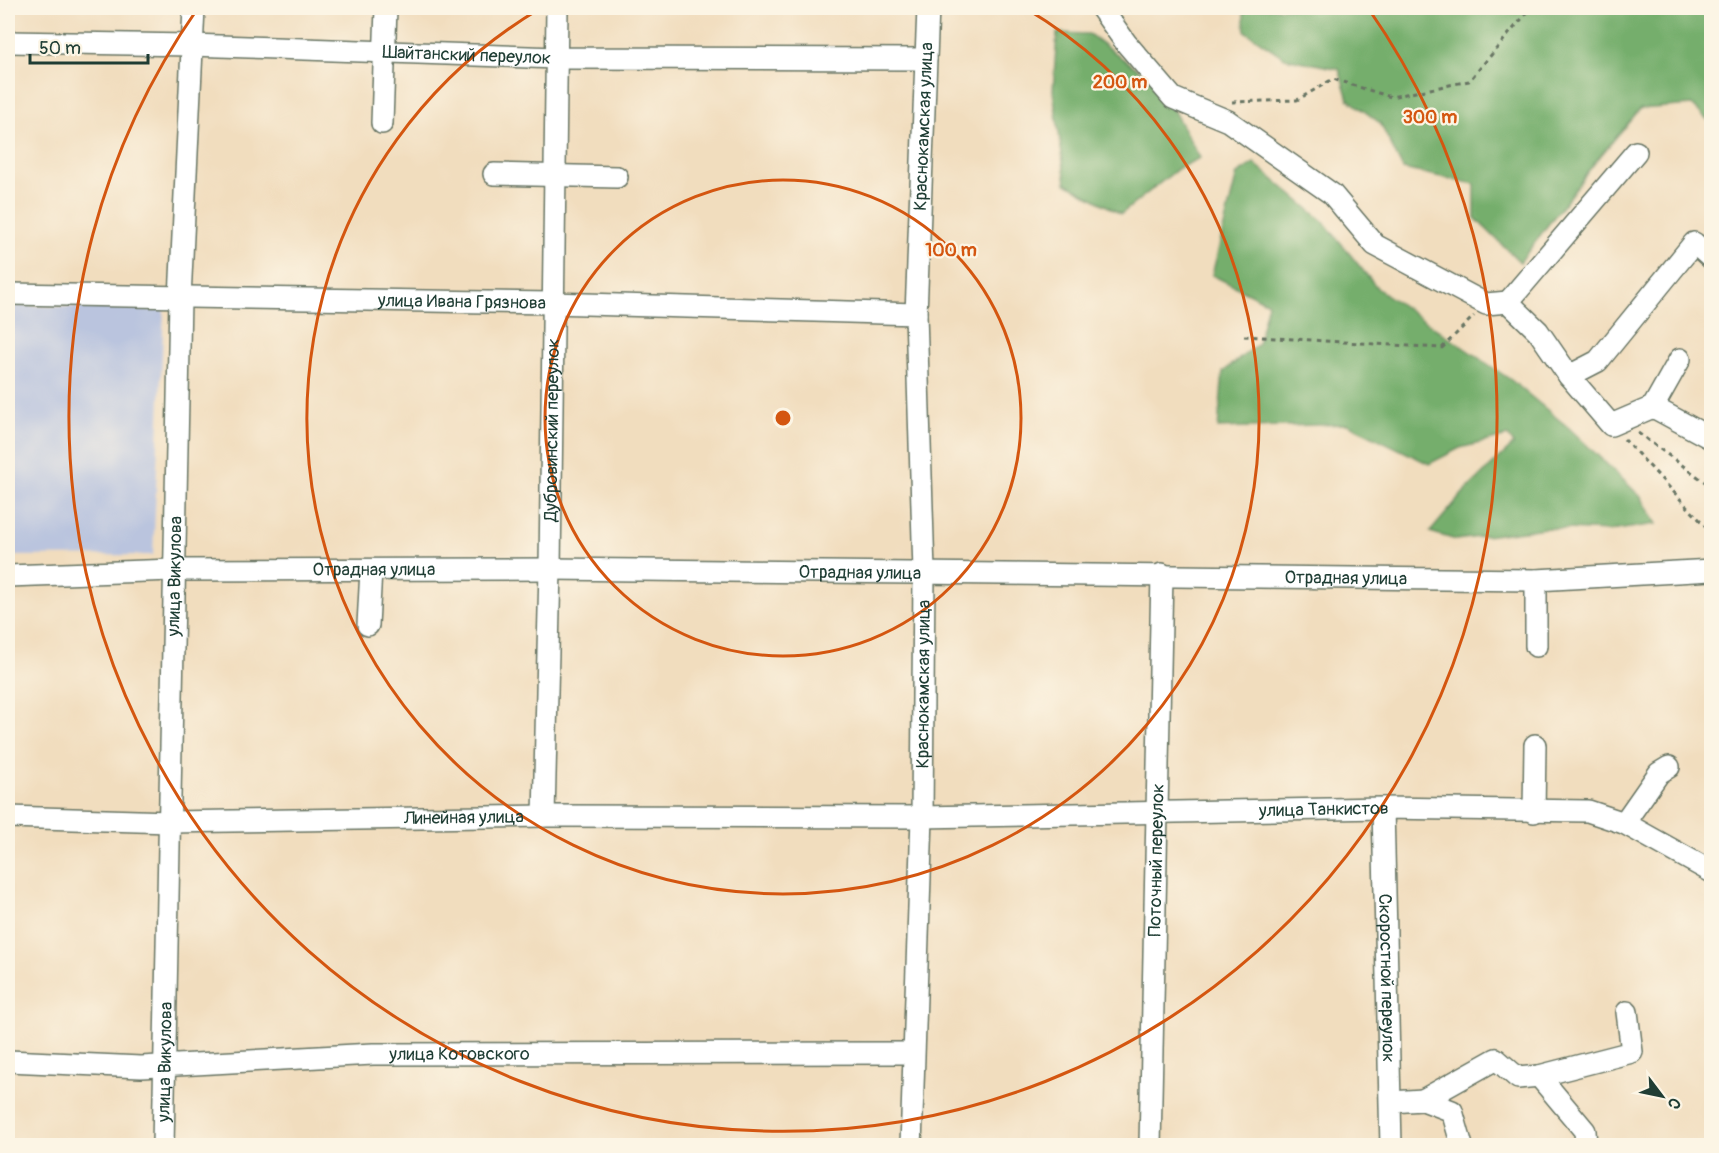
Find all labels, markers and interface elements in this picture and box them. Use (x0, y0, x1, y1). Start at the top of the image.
scale bar (30, 27, 148, 65)
text: 50 m (39, 37, 81, 60)
street label: Шайтанский переулок (382, 41, 551, 70)
street label: Краснокамская улица (909, 42, 939, 211)
text: 200 m (1093, 71, 1147, 94)
text: 300 m (1403, 106, 1457, 129)
text: 100 m (925, 239, 977, 262)
street label: улица Ивана Грязнова (377, 289, 546, 315)
street label: Дубровинский переулок (540, 338, 565, 523)
centre of rings (773, 408, 793, 428)
street label: улица Викулова (162, 516, 188, 638)
street label: Отрадная улица (312, 558, 435, 582)
street label: Отрадная улица (798, 561, 921, 585)
street label: Отрадная улица (1284, 566, 1407, 591)
street label: Краснокамская улица (911, 600, 936, 769)
street label: Поточный переулок (1143, 783, 1170, 937)
street label: улица Танкистов (1258, 797, 1389, 822)
street label: Линейная улица (403, 805, 524, 830)
street label: Скоростной переулок (1373, 893, 1400, 1063)
street label: улица Викулова (152, 1002, 178, 1123)
street label: улица Котовского (388, 1043, 530, 1066)
north arrow (1632, 1066, 1692, 1126)
text: С (1663, 1094, 1685, 1113)

